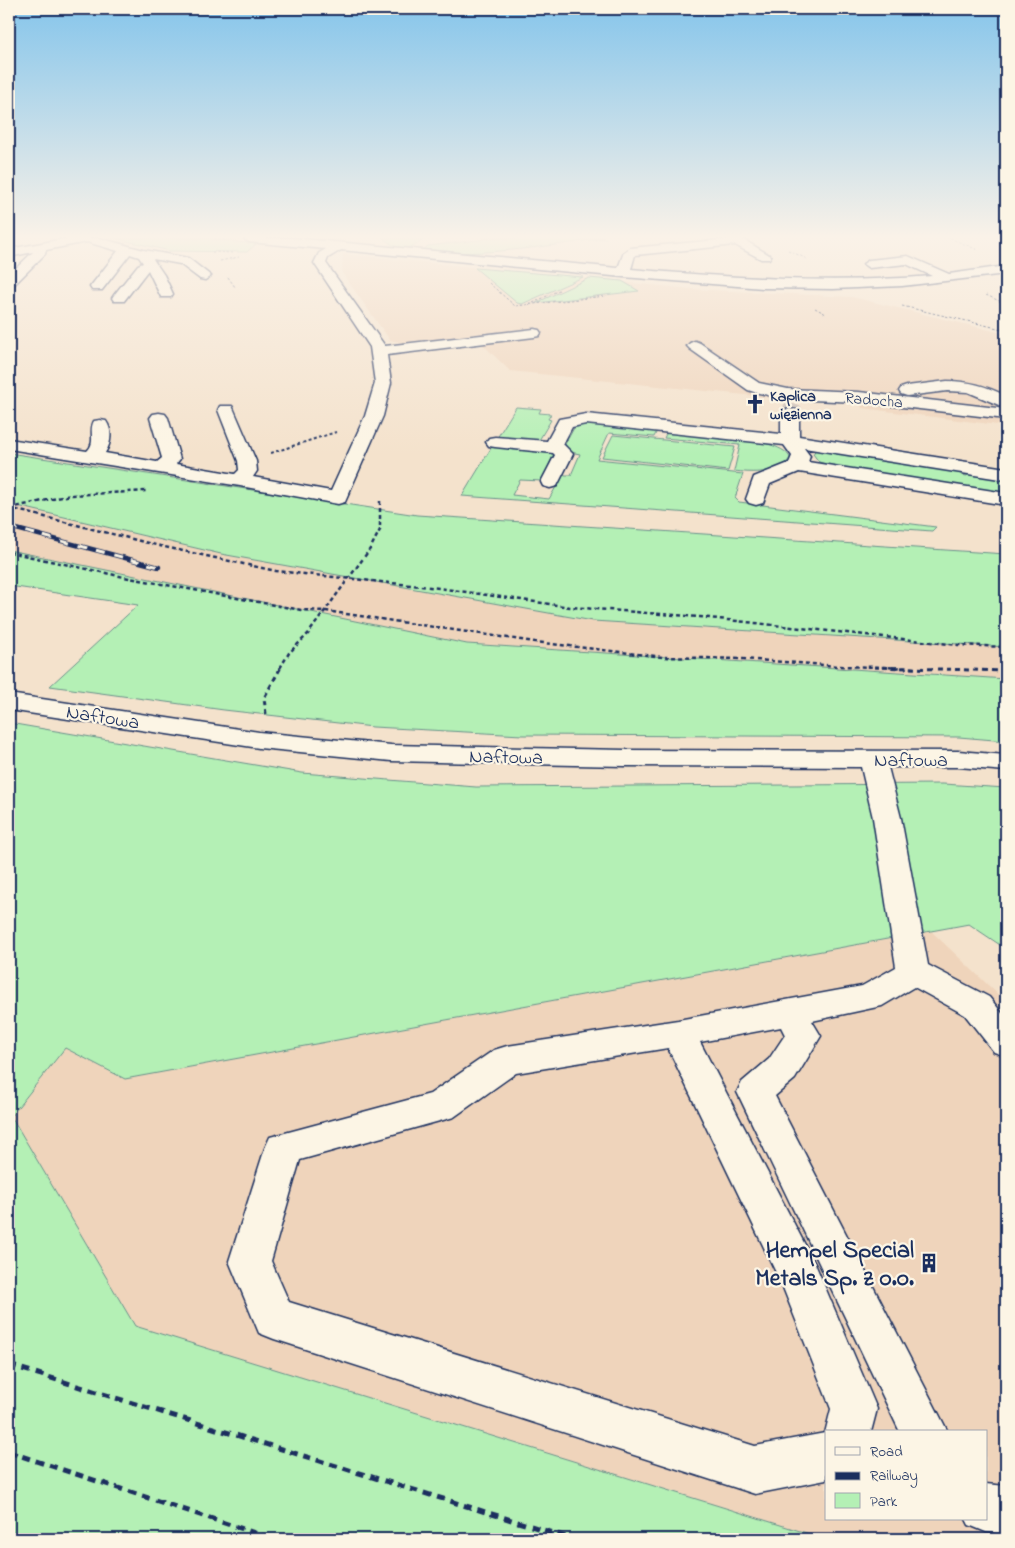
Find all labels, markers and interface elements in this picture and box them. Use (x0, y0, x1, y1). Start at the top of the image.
place label: Kaplica więzienna (770, 385, 832, 427)
street label: Radocha (844, 387, 904, 415)
church icon: Kaplica więzienna (744, 393, 766, 415)
street label: Naftowa (64, 698, 141, 739)
street label: Naftowa (469, 743, 543, 774)
street label: Naftowa (874, 747, 948, 776)
place label: Hempel Special Metals Sp. z o.o. (755, 1234, 914, 1297)
building icon: Hempel Special Metals Sp. z o.o. (918, 1252, 940, 1274)
legend (825, 1430, 988, 1520)
text: Road (870, 1441, 903, 1463)
text: Railway (870, 1465, 918, 1488)
text: Park (870, 1491, 898, 1513)

